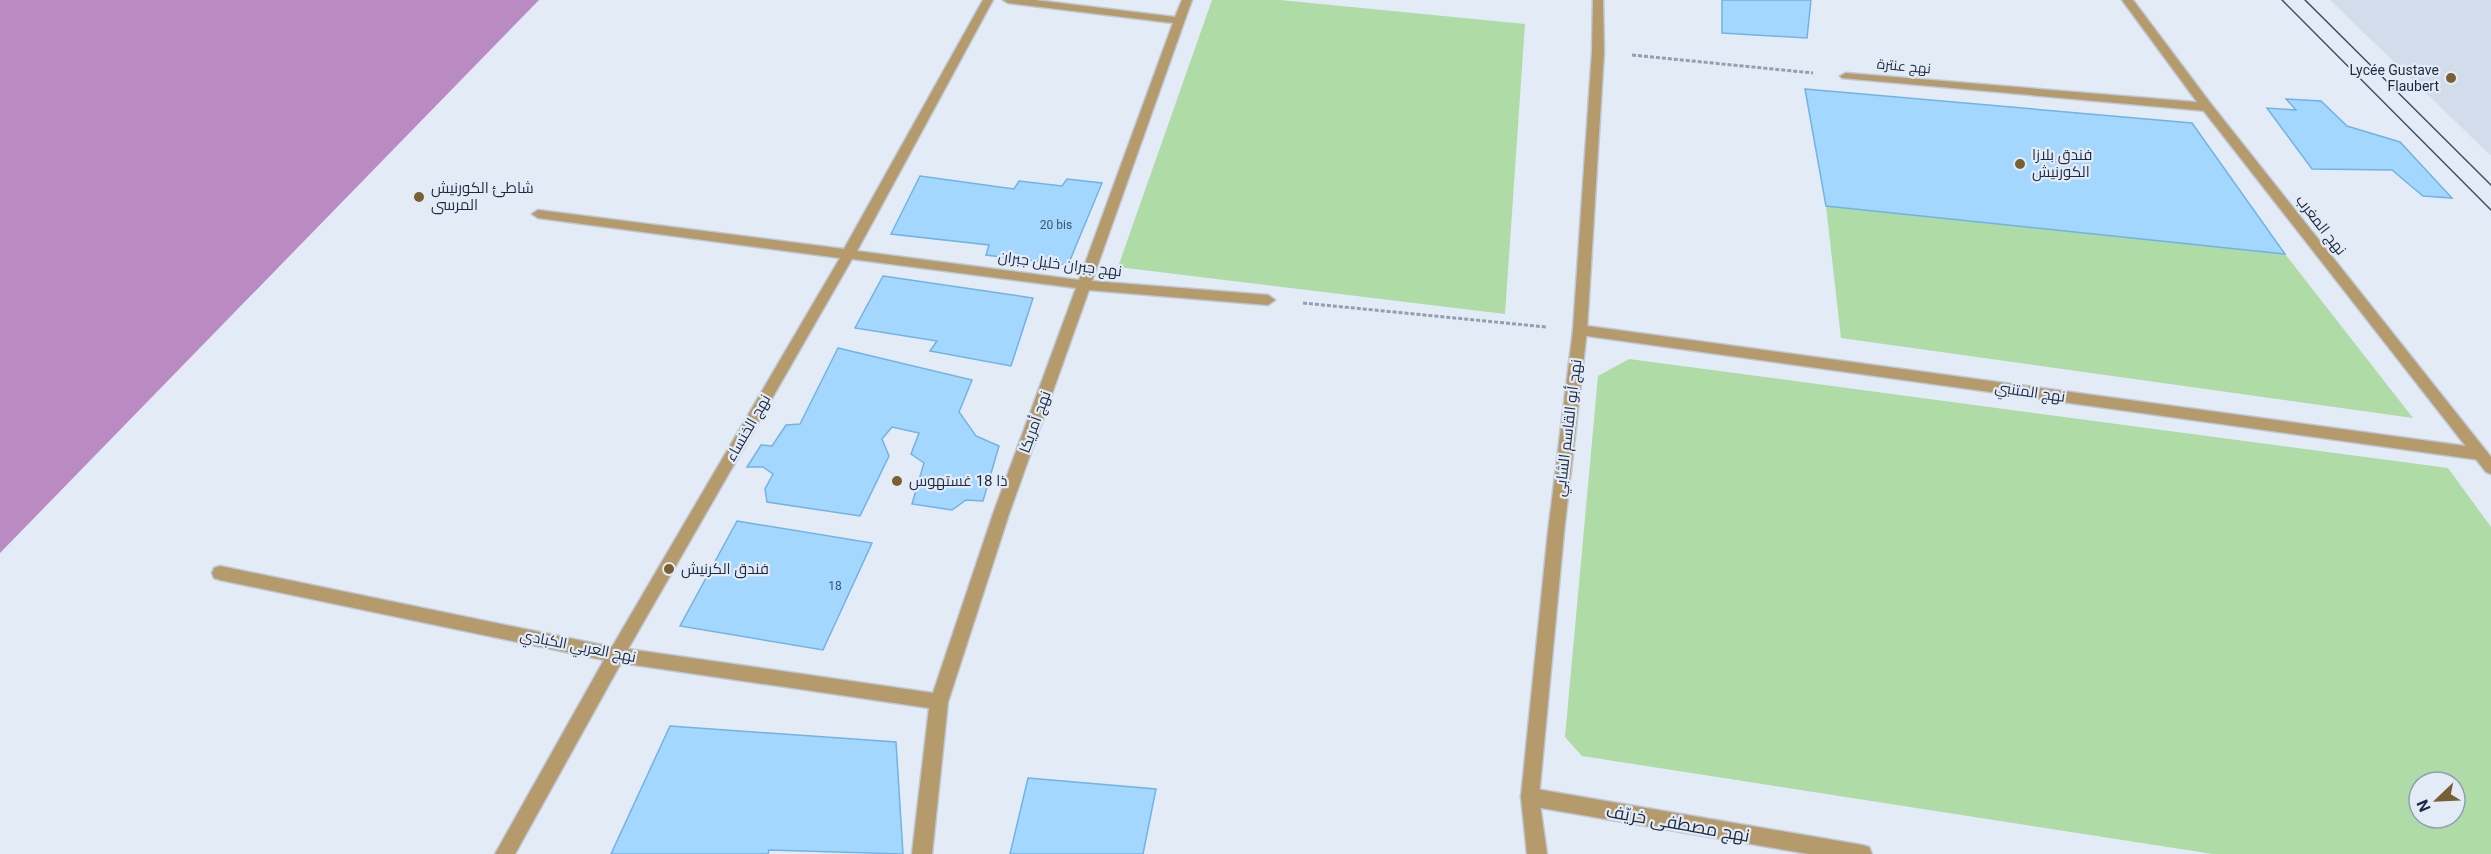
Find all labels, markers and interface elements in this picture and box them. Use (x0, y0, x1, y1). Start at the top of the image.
street label: نهج عنترة (1876, 56, 1932, 77)
place label: Lycée Gustave Flaubert (2349, 62, 2439, 94)
marker: Lycée Gustave Flaubert (2444, 71, 2458, 85)
place label: فندق بلازا الكورنيش (2032, 146, 2092, 182)
marker: فندق بلازا الكورنيش (2013, 157, 2027, 171)
place label: شاطئ الكورنيش المرسى (431, 179, 534, 215)
marker: شاطئ الكورنيش المرسى (412, 190, 426, 204)
street label: نهج المغرب (2290, 191, 2350, 260)
house number: 20 bis (1040, 218, 1072, 232)
street label: نهج جبران خليل جبران (997, 247, 1123, 283)
street label: نهج أبو القاسم الشابي (1550, 358, 1588, 498)
street label: نهج المتنبي (1993, 378, 2066, 409)
street label: نهج أمريكا (1015, 388, 1056, 456)
street label: نهج الخنساء (722, 391, 776, 466)
place label: ذا 18 غستهوس (909, 472, 1008, 491)
marker: ذا 18 غستهوس (890, 474, 904, 488)
place label: فندق الكرنيش (681, 560, 769, 579)
marker: فندق الكرنيش (662, 562, 676, 576)
house number: 18 (828, 579, 842, 593)
street label: نهج العربي الكبادي (518, 626, 638, 669)
north arrow (2407, 770, 2467, 830)
text: N (2413, 797, 2435, 815)
street label: نهج مصطفى خريّف (1604, 800, 1751, 848)

